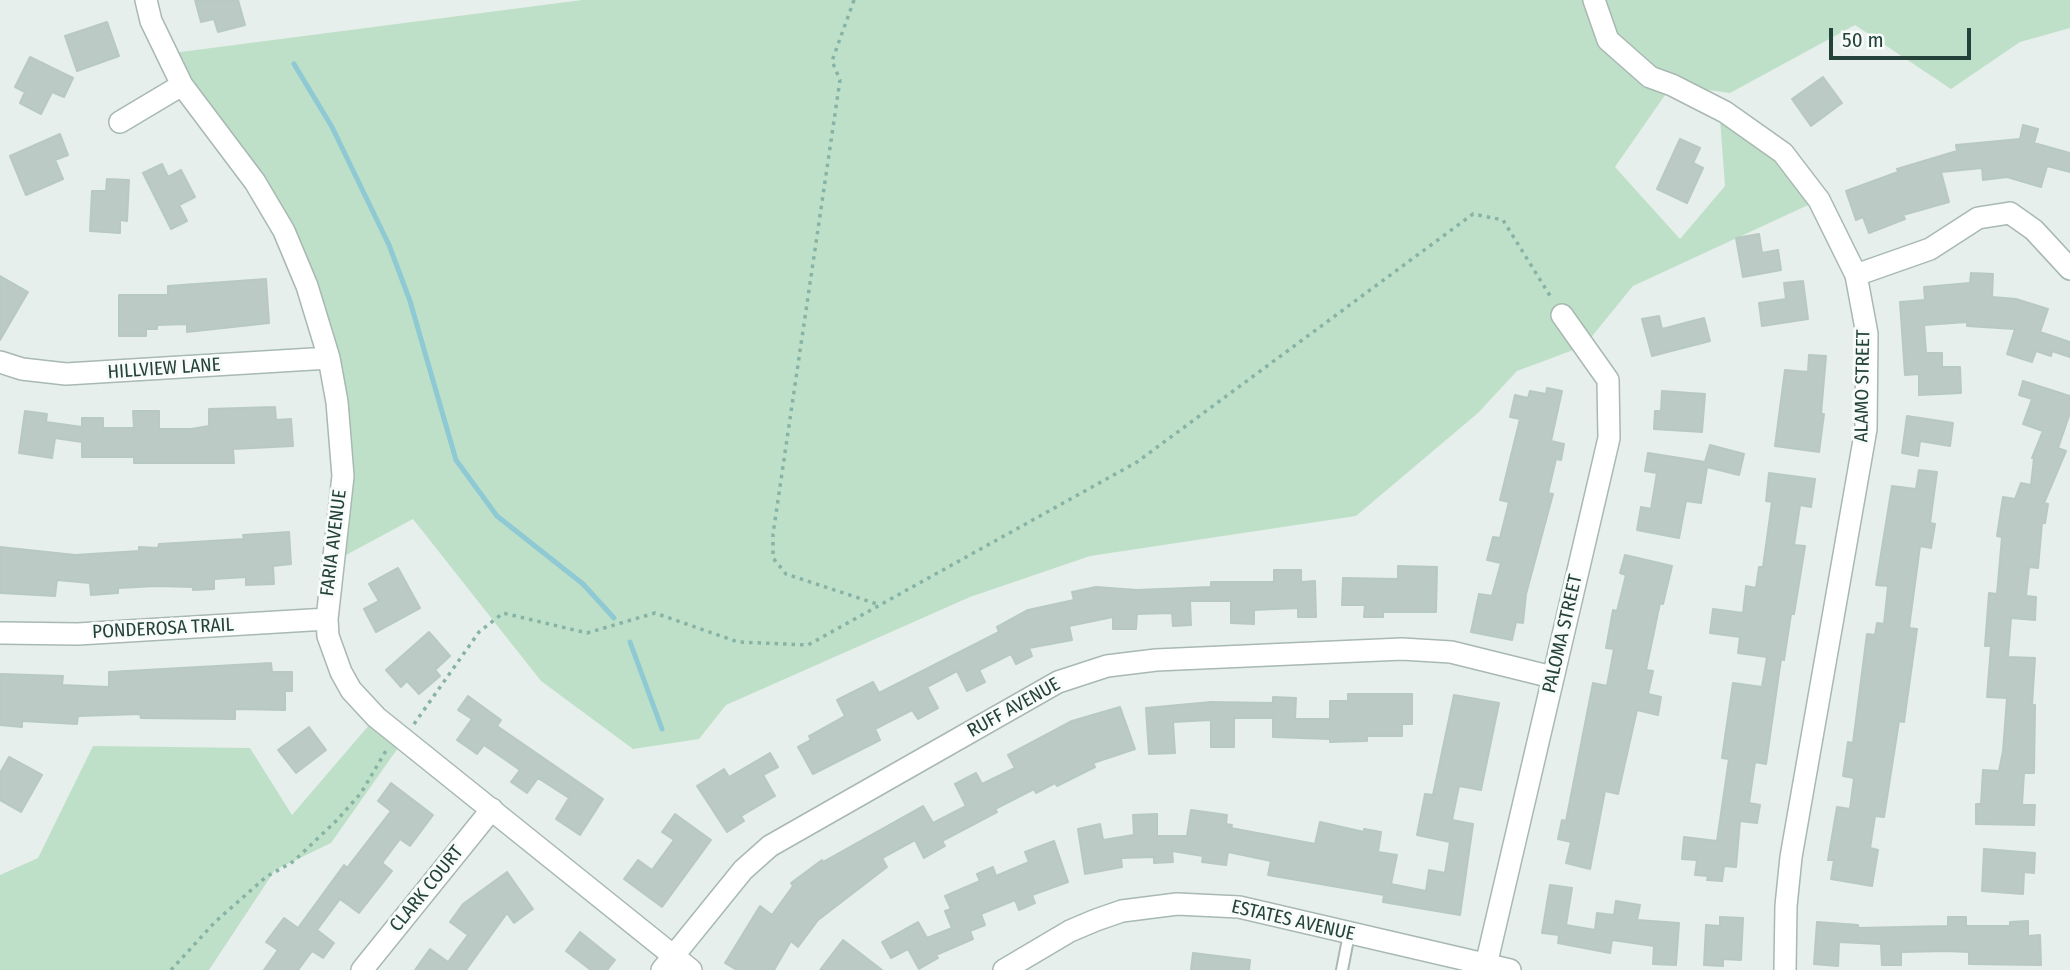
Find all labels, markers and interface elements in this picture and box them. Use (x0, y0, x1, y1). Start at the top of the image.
scale bar (1832, 14, 1974, 58)
text: 50 m (1842, 27, 1884, 53)
street label: ALAMO STREET (1851, 329, 1875, 443)
street label: HILLVIEW LANE (107, 354, 221, 384)
street label: FARIA AVENUE (316, 488, 352, 598)
street label: PALOMA STREET (1538, 573, 1588, 695)
street label: PONDEROSA TRAIL (92, 614, 234, 644)
street label: RUFF AVENUE (964, 673, 1064, 743)
street label: CLARK COURT (385, 841, 469, 937)
street label: ESTATES AVENUE (1229, 896, 1357, 946)

